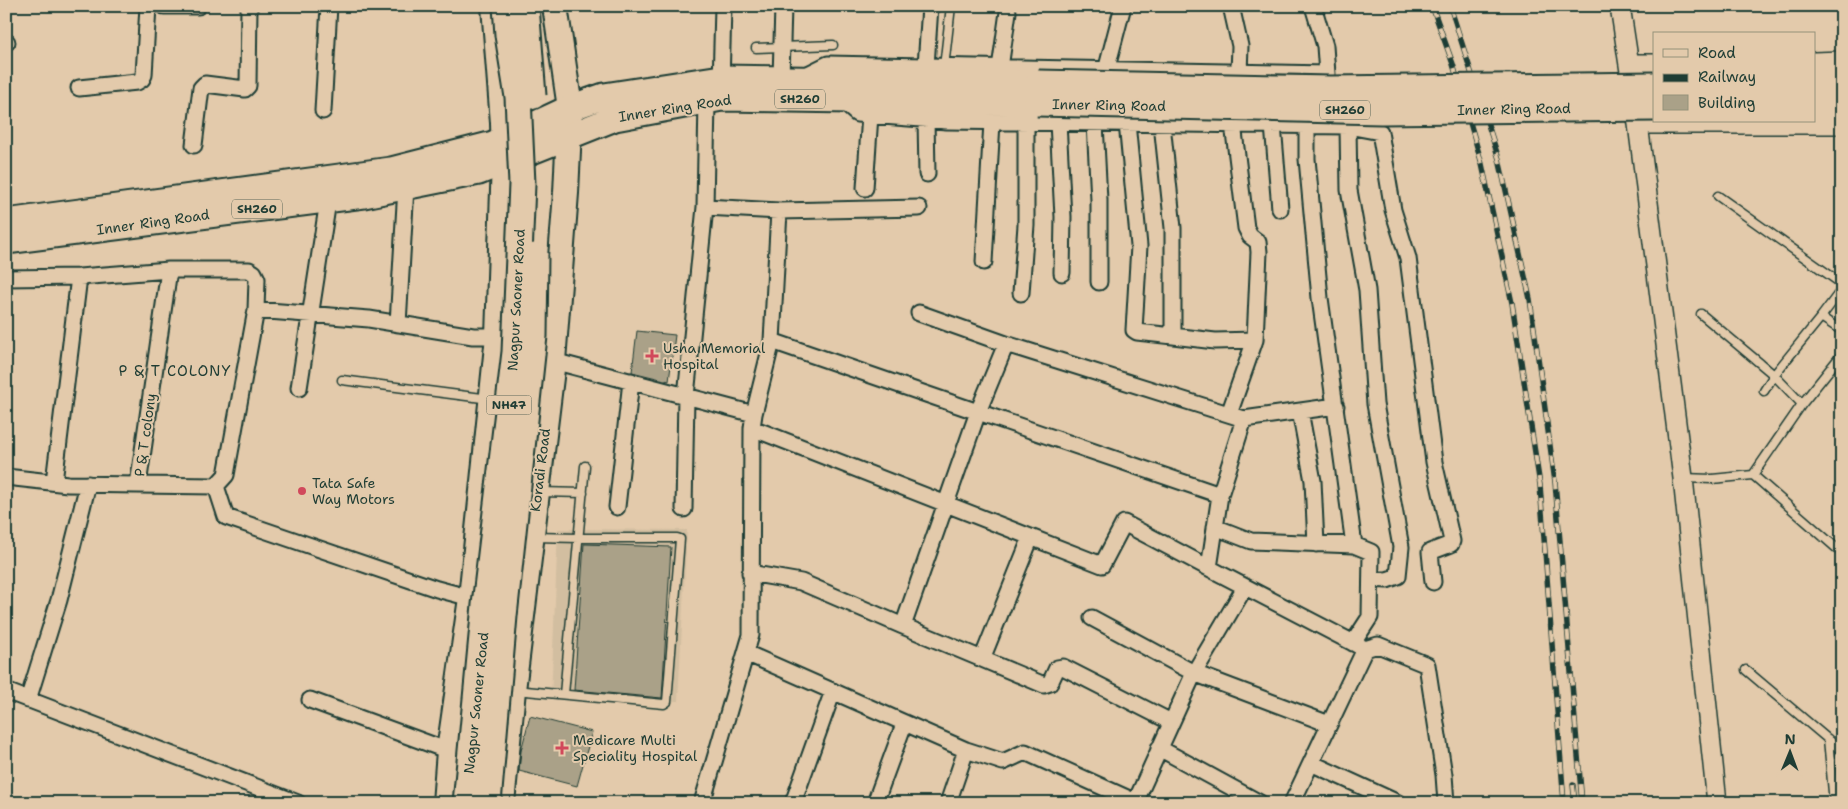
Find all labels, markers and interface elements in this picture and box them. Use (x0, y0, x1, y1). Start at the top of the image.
legend (1653, 32, 1816, 122)
text: Road (1698, 43, 1736, 63)
text: Railway (1698, 67, 1756, 87)
street label: Inner Ring Road (617, 90, 733, 126)
road number: SH260 (775, 90, 825, 108)
text: Building (1698, 93, 1755, 113)
street label: Inner Ring Road (1052, 95, 1166, 115)
street label: Inner Ring Road (1457, 99, 1571, 119)
road number: SH260 (1320, 100, 1370, 120)
road number: SH260 (232, 200, 282, 218)
street label: Inner Ring Road (95, 205, 211, 239)
street label: Nagpur Saoner Road (503, 228, 529, 371)
place label: Usha Memorial Hospital (663, 339, 766, 373)
marker: Usha Memorial Hospital (645, 349, 659, 363)
district label: P & T COLONY (118, 361, 232, 381)
street label: P & T colony (130, 392, 160, 478)
road number: NH47 (486, 396, 532, 414)
street label: Koradi Road (526, 427, 554, 513)
place label: Tata Safe Way Motors (312, 474, 395, 508)
marker: Tata Safe Way Motors (296, 485, 308, 497)
street label: Nagpur Saoner Road (460, 631, 492, 775)
north arrow (1766, 726, 1816, 776)
text: N (1785, 730, 1796, 748)
place label: Medicare Multi Speciality Hospital (573, 731, 698, 765)
marker: Medicare Multi Speciality Hospital (555, 741, 569, 755)

